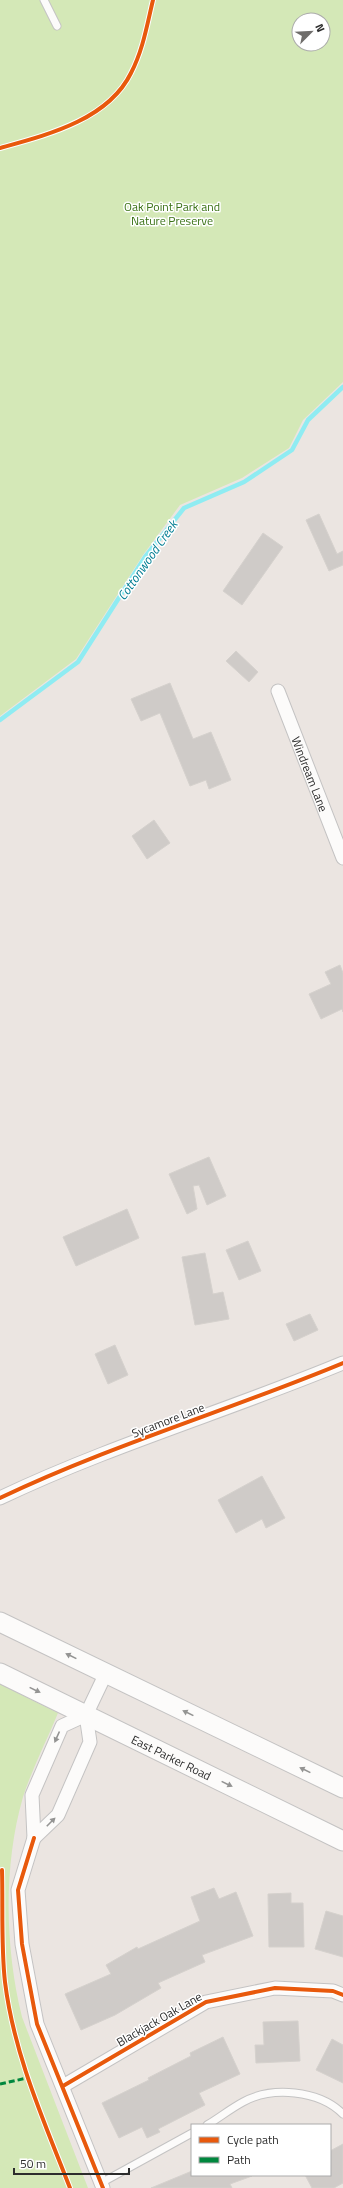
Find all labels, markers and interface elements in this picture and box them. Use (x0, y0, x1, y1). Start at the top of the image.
north arrow (291, 12, 331, 52)
text: N (311, 21, 329, 35)
park label: Oak Point Park and Nature Preserve (124, 197, 220, 230)
water label: Cottonwood Creek (112, 514, 183, 604)
street label: Windream Lane (287, 734, 333, 814)
street label: Sycamore Lane (129, 1397, 207, 1443)
one-way arrow (65, 1653, 76, 1660)
one-way arrow (29, 1687, 41, 1693)
one-way arrow (182, 1710, 193, 1716)
street label: East Parker Road (128, 1729, 215, 1785)
one-way arrow (54, 1732, 60, 1743)
one-way arrow (299, 1767, 310, 1773)
one-way arrow (221, 1781, 233, 1787)
one-way arrow (46, 1817, 56, 1827)
street label: Blackjack Oak Lane (113, 1987, 205, 2051)
legend (191, 2124, 331, 2176)
text: Cycle path (227, 2130, 279, 2149)
scale bar (14, 2150, 129, 2176)
text: Path (227, 2150, 251, 2169)
text: 50 m (20, 2154, 46, 2173)

